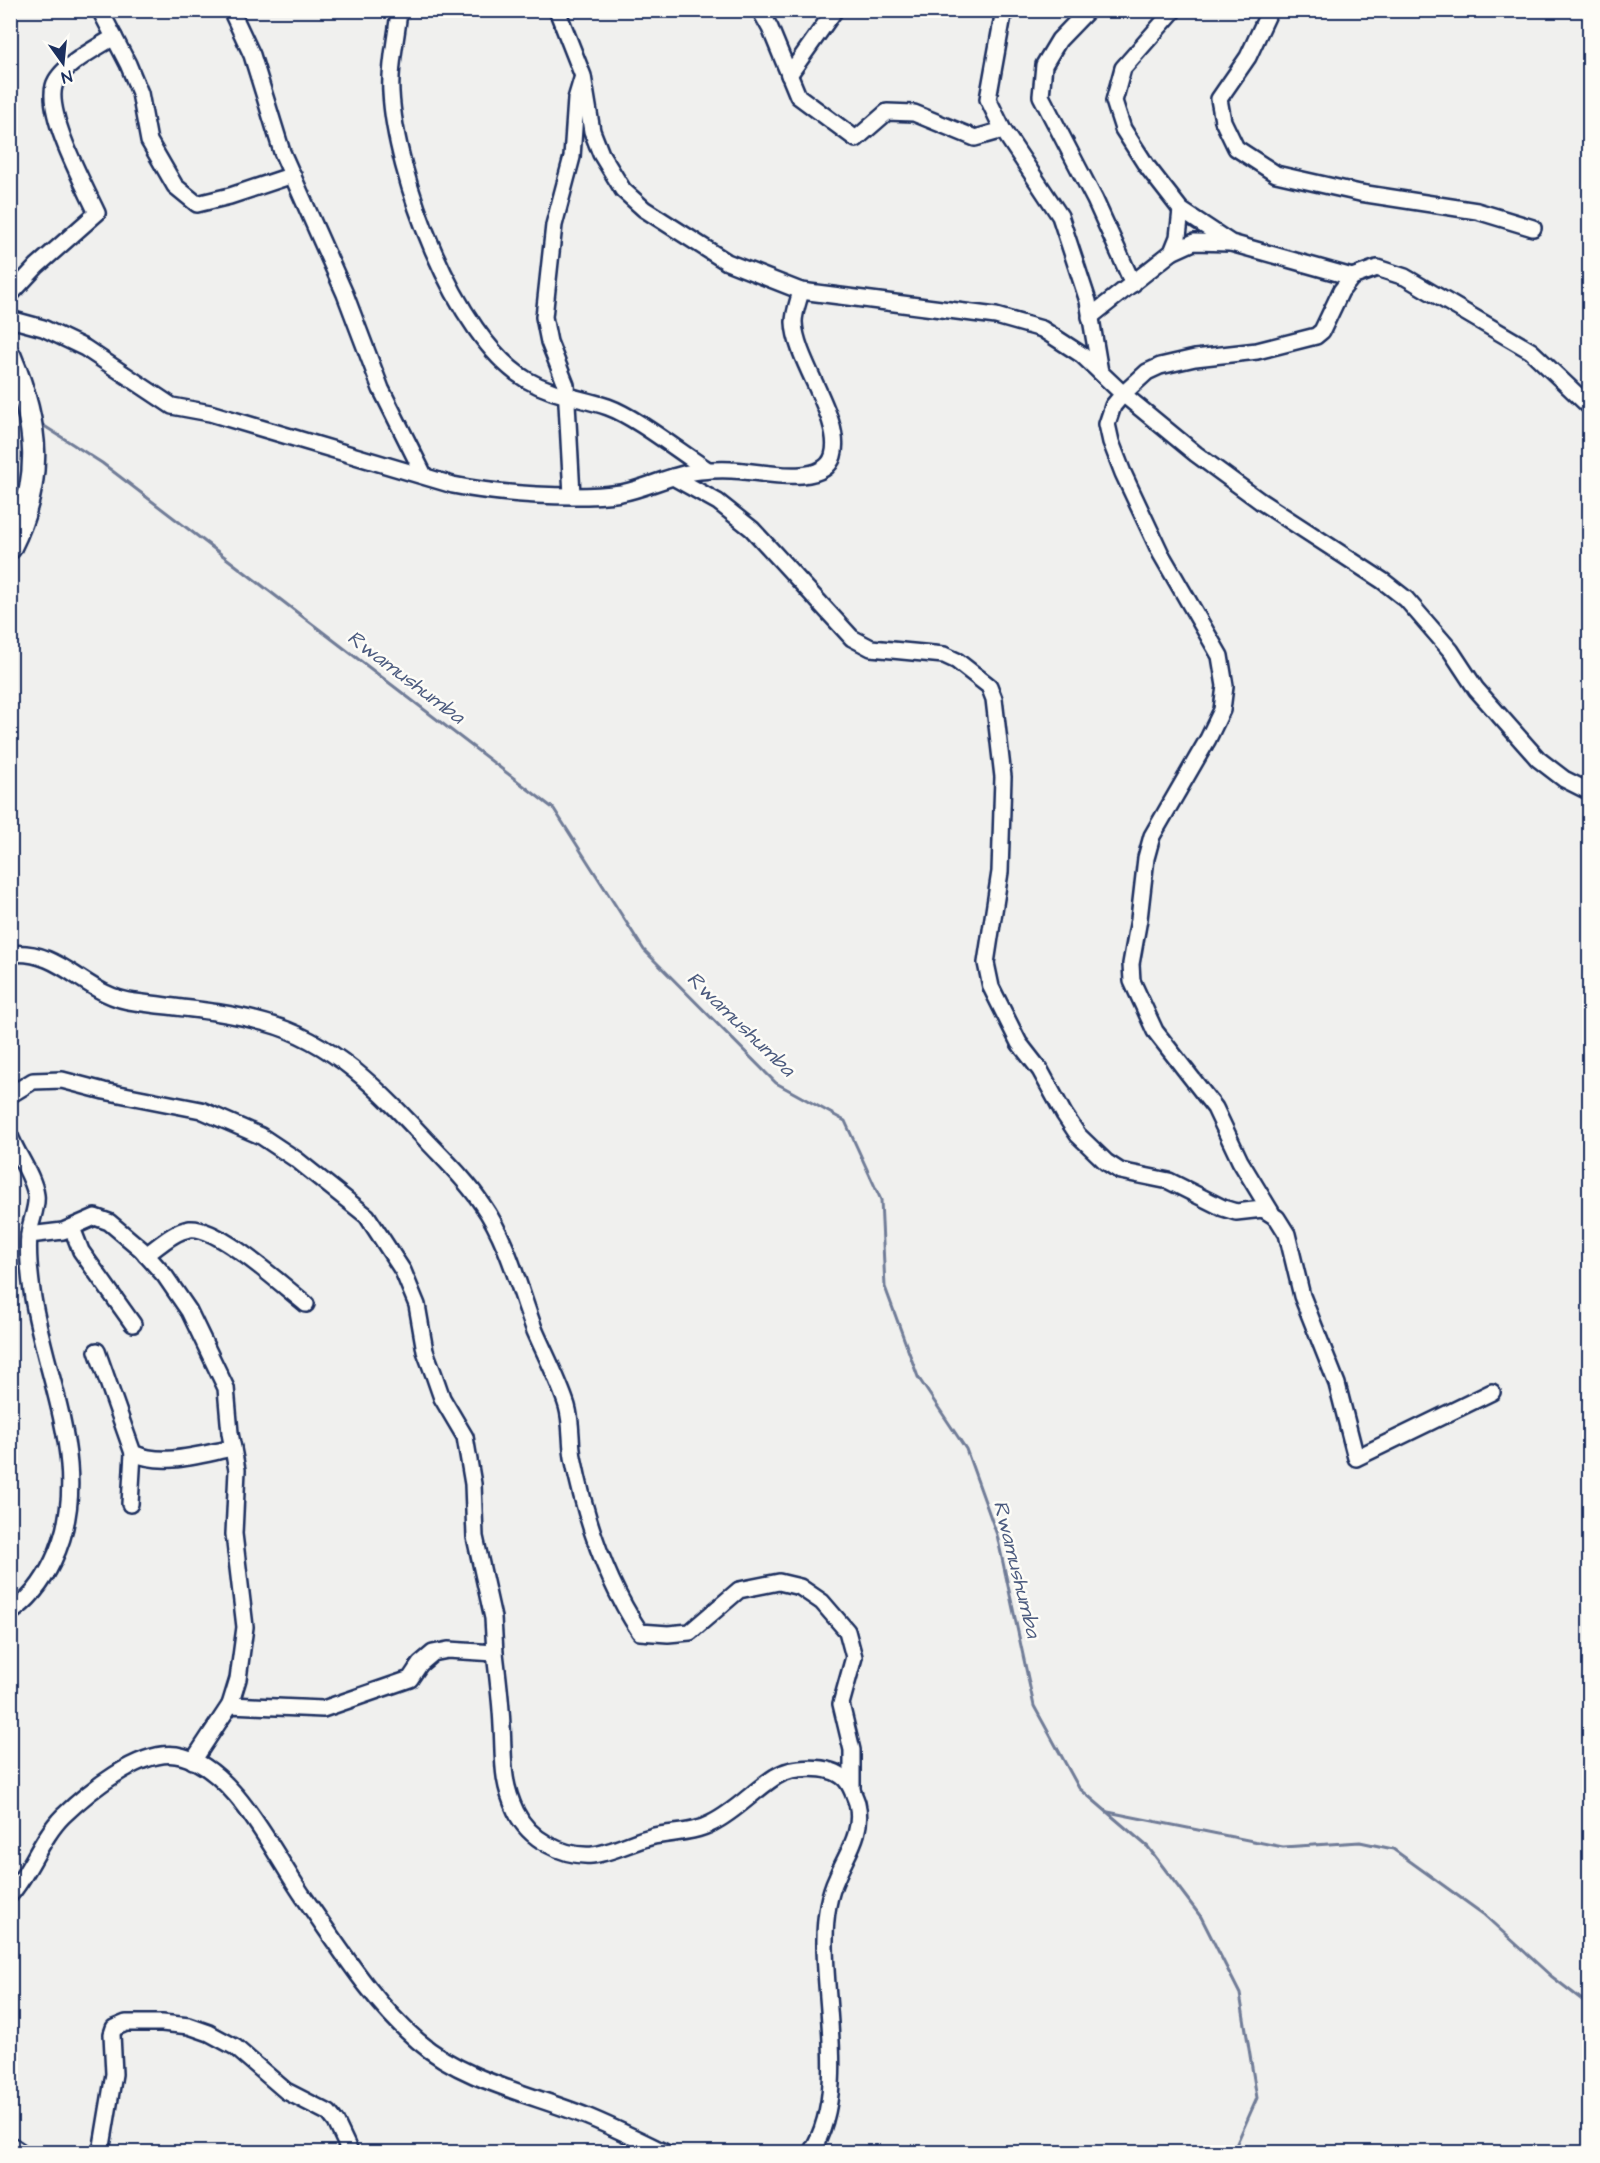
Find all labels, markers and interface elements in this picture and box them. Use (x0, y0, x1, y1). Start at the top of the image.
north arrow (33, 33, 93, 93)
text: N (59, 65, 74, 88)
water label: Rwamushumba (341, 623, 472, 732)
water label: Rwamushumba (681, 965, 802, 1084)
water label: Rwamushumba (986, 1498, 1048, 1642)

